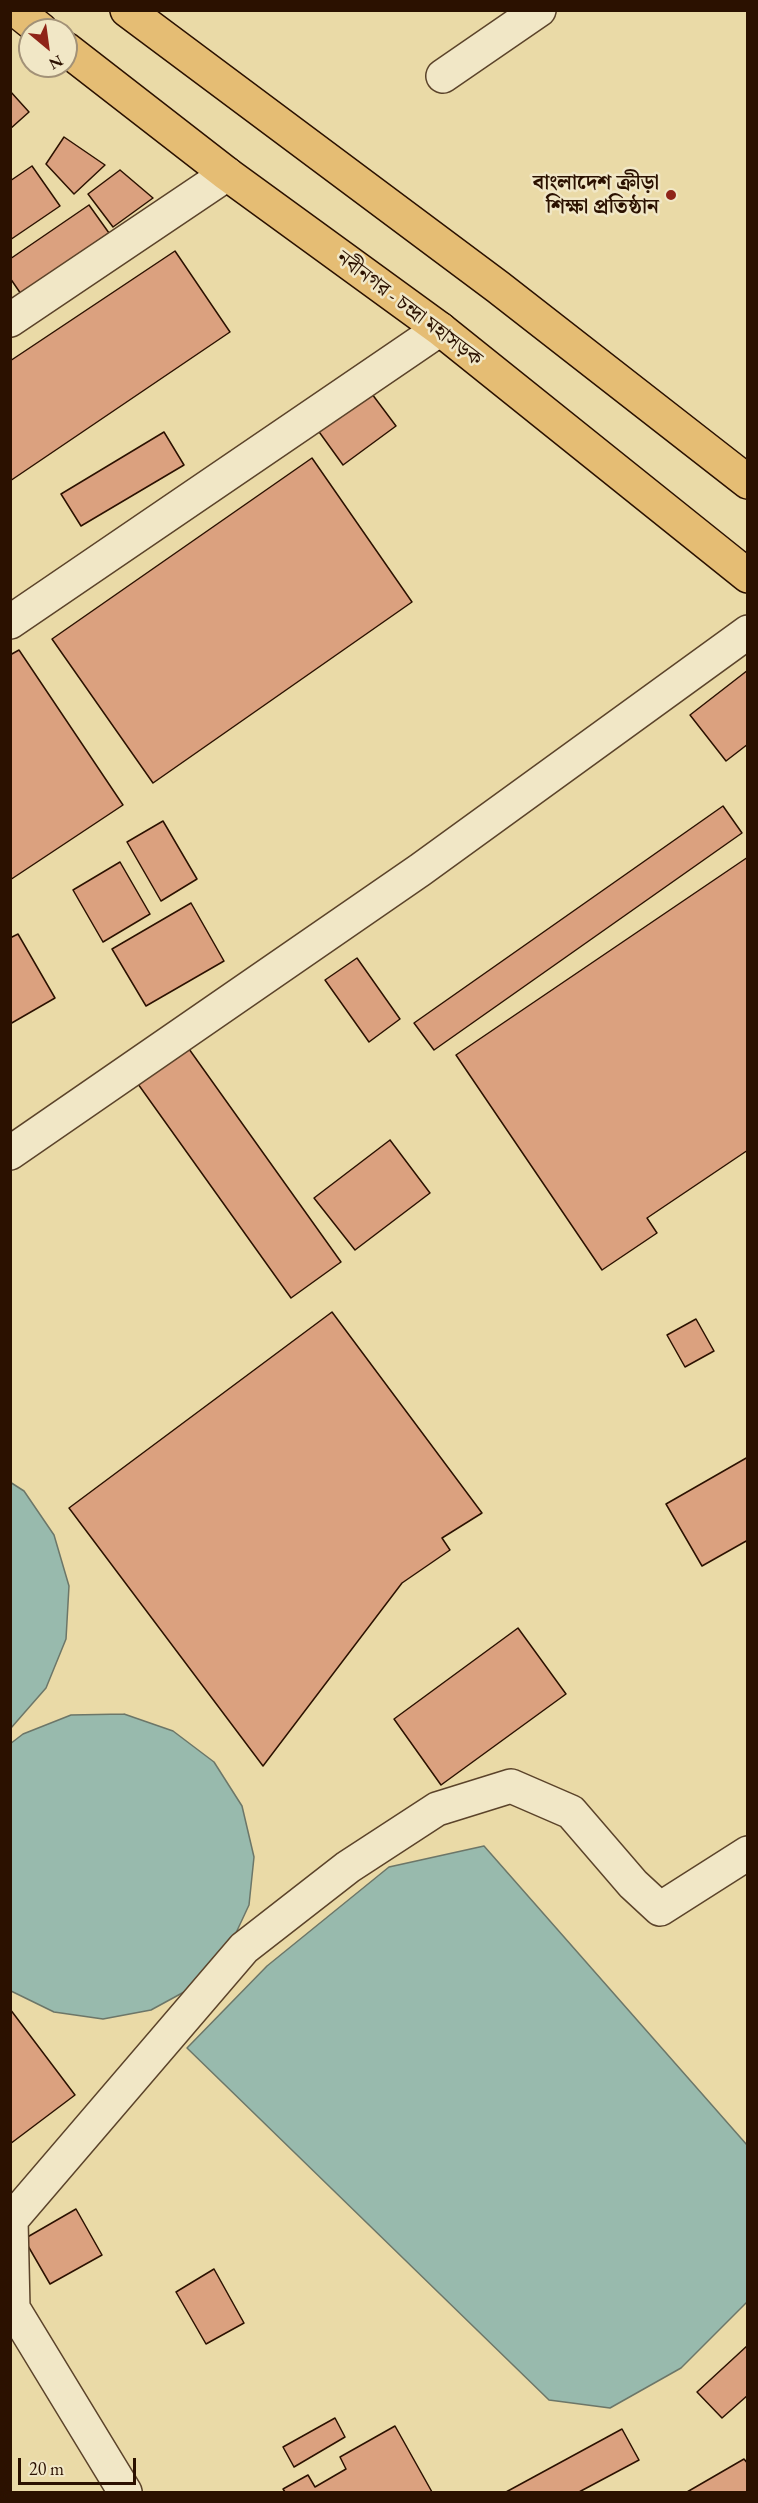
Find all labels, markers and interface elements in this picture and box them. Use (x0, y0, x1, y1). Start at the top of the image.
north arrow (18, 18, 78, 78)
text: N (45, 50, 67, 75)
place label: বাংলাদেশ ক্রীড়া শিক্ষা প্রতিষ্ঠান (533, 170, 659, 220)
marker: বাংলাদেশ ক্রীড়া শিক্ষা প্রতিষ্ঠান (664, 188, 678, 202)
street label: নবীনগর - চন্দ্রা মহাসড়ক (331, 246, 487, 372)
scale bar (21, 2446, 140, 2484)
text: 20 m (29, 2457, 64, 2480)

